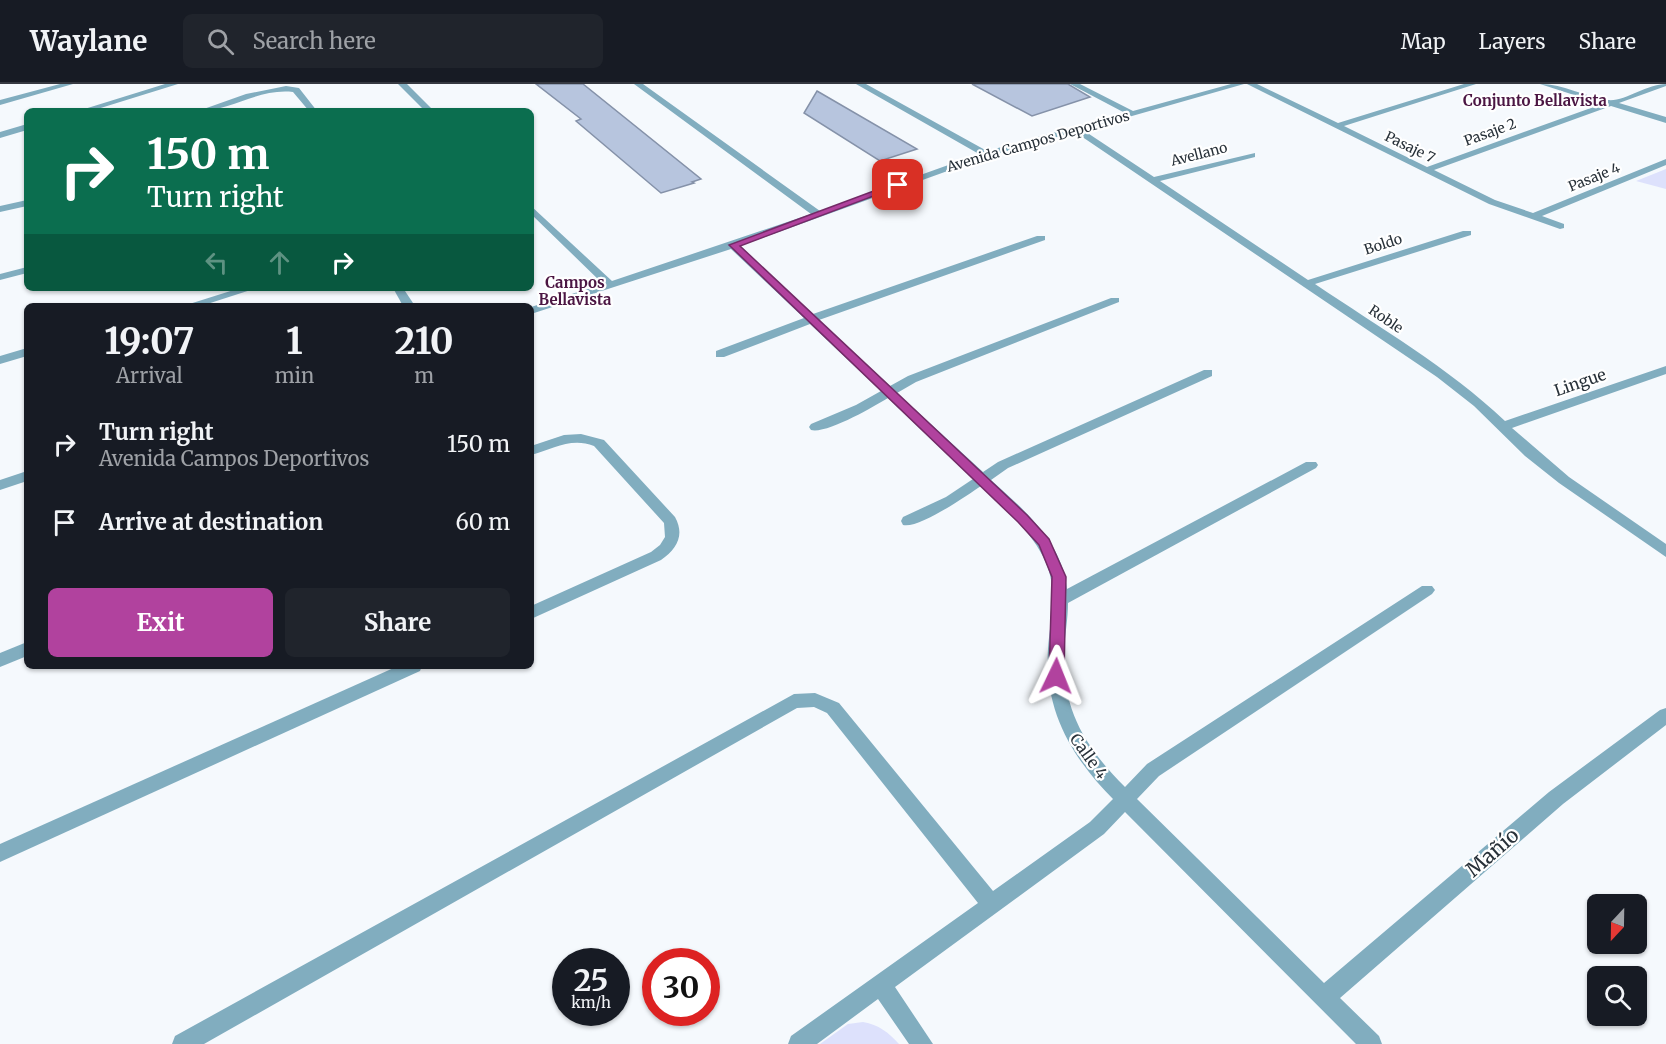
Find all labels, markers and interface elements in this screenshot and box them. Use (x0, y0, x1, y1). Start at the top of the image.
search box (183, 14, 603, 68)
text: Waylane (30, 23, 147, 59)
icon: search (204, 25, 237, 58)
text: Search here (252, 27, 376, 55)
text: Map (1401, 28, 1446, 55)
text: Layers (1479, 28, 1546, 55)
text: Share (1579, 28, 1636, 55)
district label: Conjunto Bellavista (1463, 91, 1608, 110)
street label: Avenida Campos Deportivos (944, 106, 1132, 176)
street label: Pasaje 2 (1462, 114, 1518, 150)
street label: Pasaje 7 (1382, 127, 1438, 167)
text: 150 m (147, 128, 269, 180)
icon: right (48, 132, 126, 210)
street label: Avellano (1168, 138, 1229, 170)
street label: Pasaje 4 (1565, 158, 1623, 196)
pin (872, 159, 923, 210)
icon: arrive (881, 168, 914, 201)
text: Turn right (147, 180, 284, 214)
street label: Boldo (1362, 229, 1404, 259)
icon: left (200, 246, 233, 279)
icon: ahead (263, 246, 296, 279)
icon: right (326, 246, 359, 279)
district label: Campos Bellavista (539, 273, 612, 309)
street label: Roble (1365, 301, 1407, 337)
text: 19:07 (104, 319, 194, 364)
text: 1 (286, 319, 303, 364)
text: 210 (395, 319, 454, 364)
text: Arrival (116, 363, 183, 388)
text: min (275, 363, 314, 388)
text: m (414, 363, 434, 388)
street label: Lingue (1551, 364, 1609, 400)
text: Turn right (99, 418, 213, 446)
icon: right (48, 428, 81, 461)
text: 150 m (447, 430, 510, 458)
text: Avenida Campos Deportivos (99, 446, 369, 471)
icon: arrive (48, 506, 81, 539)
text: Arrive at destination (99, 508, 323, 536)
text: 60 m (456, 508, 510, 536)
button: Exit (48, 588, 273, 657)
button: Share (285, 588, 510, 657)
position arrow (1024, 644, 1088, 708)
street label: Calle 4 (1066, 729, 1112, 783)
street label: Mañío (1460, 822, 1524, 882)
north arrow (1587, 894, 1647, 954)
map controls (1587, 894, 1647, 1026)
speed limit sign: 30 (642, 948, 720, 1026)
text: 25 (574, 961, 608, 999)
button: search (1587, 966, 1647, 1026)
text: km/h (571, 993, 611, 1012)

